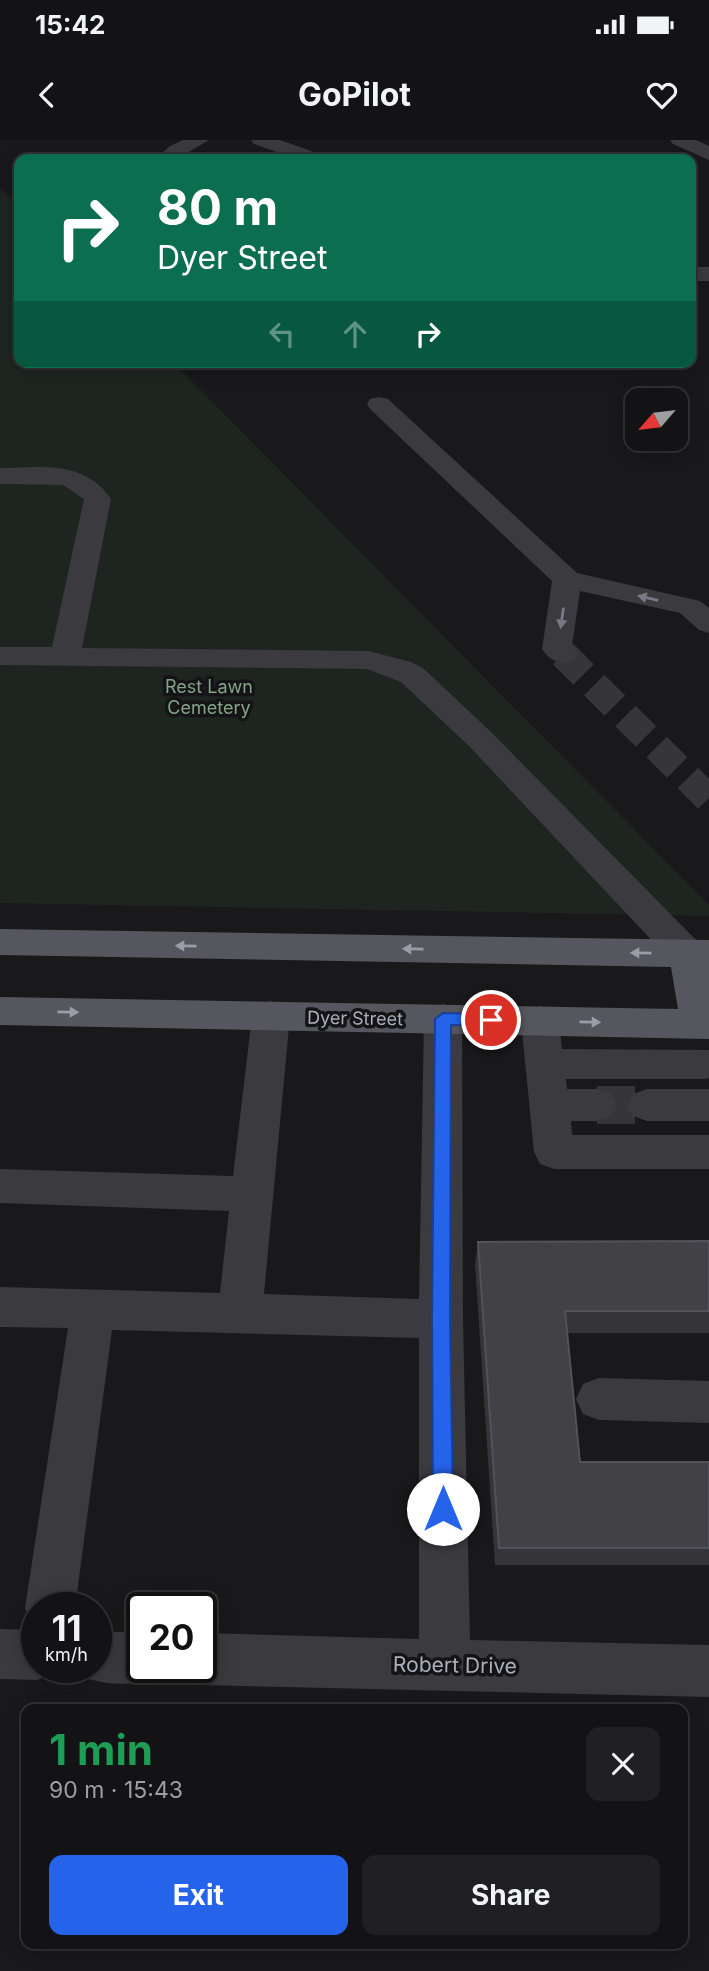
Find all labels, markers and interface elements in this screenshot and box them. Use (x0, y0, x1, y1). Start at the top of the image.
text: 15:42 (35, 9, 105, 40)
text: GoPilot (298, 75, 411, 114)
icon: back (28, 76, 66, 114)
icon: heart (643, 76, 681, 114)
text: 80 m (157, 178, 278, 237)
icon: right (42, 182, 133, 273)
text: Dyer Street (157, 238, 327, 277)
icon: left (263, 315, 301, 353)
icon: ahead (336, 315, 374, 353)
icon: right (409, 315, 447, 353)
north arrow (625, 388, 688, 452)
map controls (625, 388, 688, 451)
one-way arrow (637, 592, 659, 603)
one-way arrow (556, 607, 567, 629)
park label: Rest Lawn Cemetery (165, 676, 253, 718)
one-way arrow (175, 940, 197, 951)
one-way arrow (402, 944, 424, 955)
one-way arrow (630, 948, 652, 959)
pin (461, 990, 521, 1050)
icon: arrive (472, 1001, 510, 1039)
one-way arrow (57, 1007, 79, 1018)
street label: Dyer Street (307, 1007, 403, 1029)
one-way arrow (579, 1016, 601, 1028)
position arrow (406, 1472, 480, 1546)
speed limit sign: 20 (126, 1592, 217, 1683)
text: 11 (51, 1607, 82, 1649)
text: km/h (45, 1644, 88, 1665)
street label: Robert Drive (393, 1651, 517, 1679)
text: 1 min (49, 1724, 153, 1775)
button: close (586, 1727, 660, 1801)
text: 90 m · 15:43 (49, 1776, 183, 1804)
button: Exit (49, 1855, 348, 1935)
button: Share (362, 1855, 660, 1935)

